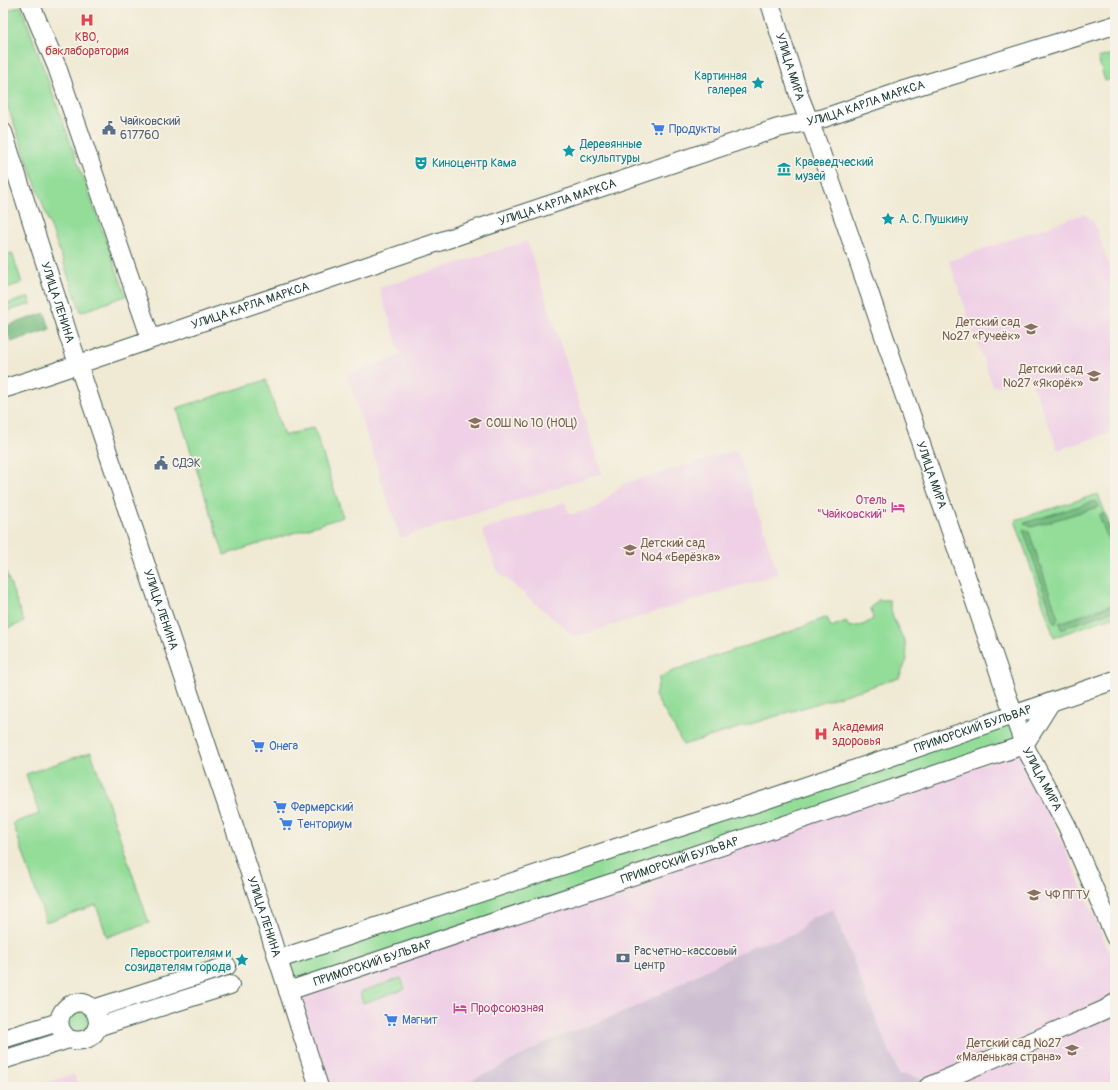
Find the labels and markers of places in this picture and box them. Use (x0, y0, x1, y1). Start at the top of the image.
hospital icon: КВО, баклаборатория (79, 12, 95, 28)
place label: КВО, баклаборатория (45, 30, 129, 59)
place label: Картинная галерея (694, 69, 747, 98)
place icon: Картинная галерея (750, 75, 766, 91)
place label: Чайковский 617760 (120, 114, 181, 143)
public building icon: Чайковский 617760 (101, 120, 117, 136)
supermarket icon: Продукты (650, 121, 666, 137)
place label: Продукты (669, 122, 721, 137)
place label: Деревянные скульптуры (579, 137, 642, 166)
place icon: Деревянные скульптуры (561, 143, 577, 159)
theatre icon: Киноцентр Кама (413, 155, 429, 171)
place label: Краеведческий музей (795, 155, 874, 184)
place label: Киноцентр Кама (432, 156, 517, 171)
museum icon: Краеведческий музей (776, 161, 792, 177)
place icon: А. С. Пушкину (880, 211, 896, 227)
place label: А. С. Пушкину (899, 212, 968, 227)
place label: Детский сад №27 «Ручеёк» (942, 315, 1021, 344)
school or university icon: Детский сад №27 «Ручеёк» (1023, 321, 1039, 337)
place label: Детский сад №27 «Якорёк» (1003, 362, 1084, 391)
school or university icon: Детский сад №27 «Якорёк» (1086, 368, 1102, 384)
school or university icon: СОШ № 10 (НОЦ) (467, 415, 483, 431)
place label: СОШ № 10 (НОЦ) (486, 416, 578, 431)
public building icon: СДЭК (153, 455, 169, 471)
place label: СДЭК (172, 456, 201, 471)
place label: Отель "Чайковский" (817, 493, 887, 522)
hotel icon: Отель "Чайковский" (890, 499, 906, 515)
place label: Детский сад №4 «Берёзка» (640, 536, 720, 565)
school or university icon: Детский сад №4 «Берёзка» (622, 542, 638, 558)
place label: Академия здоровья (832, 720, 884, 749)
hospital icon: Академия здоровья (813, 726, 829, 742)
supermarket icon: Онега (250, 738, 266, 754)
place label: Онега (269, 739, 299, 754)
supermarket icon: Фермерский (272, 799, 288, 815)
place label: Фермерский (291, 800, 354, 815)
supermarket icon: Тенториум (278, 816, 294, 832)
place label: Тенториум (297, 817, 352, 832)
school or university icon: ЧФ ПГТУ (1026, 887, 1042, 903)
place label: ЧФ ПГТУ (1045, 888, 1090, 903)
place label: Расчетно-кассовый центр (634, 944, 737, 973)
place label: Первостроителям и созидателям города (125, 946, 232, 975)
bank icon: Расчетно-кассовый центр (615, 950, 631, 966)
place icon: Первостроителям и созидателям города (234, 952, 250, 968)
hotel icon: Профсоюзная (452, 1000, 468, 1016)
place label: Профсоюзная (471, 1001, 544, 1016)
supermarket icon: Магнит (383, 1012, 399, 1028)
place label: Магнит (402, 1013, 438, 1028)
place label: Детский сад №27 «Маленькая страна» (956, 1036, 1062, 1065)
school or university icon: Детский сад №27 «Маленькая страна» (1064, 1042, 1080, 1058)

